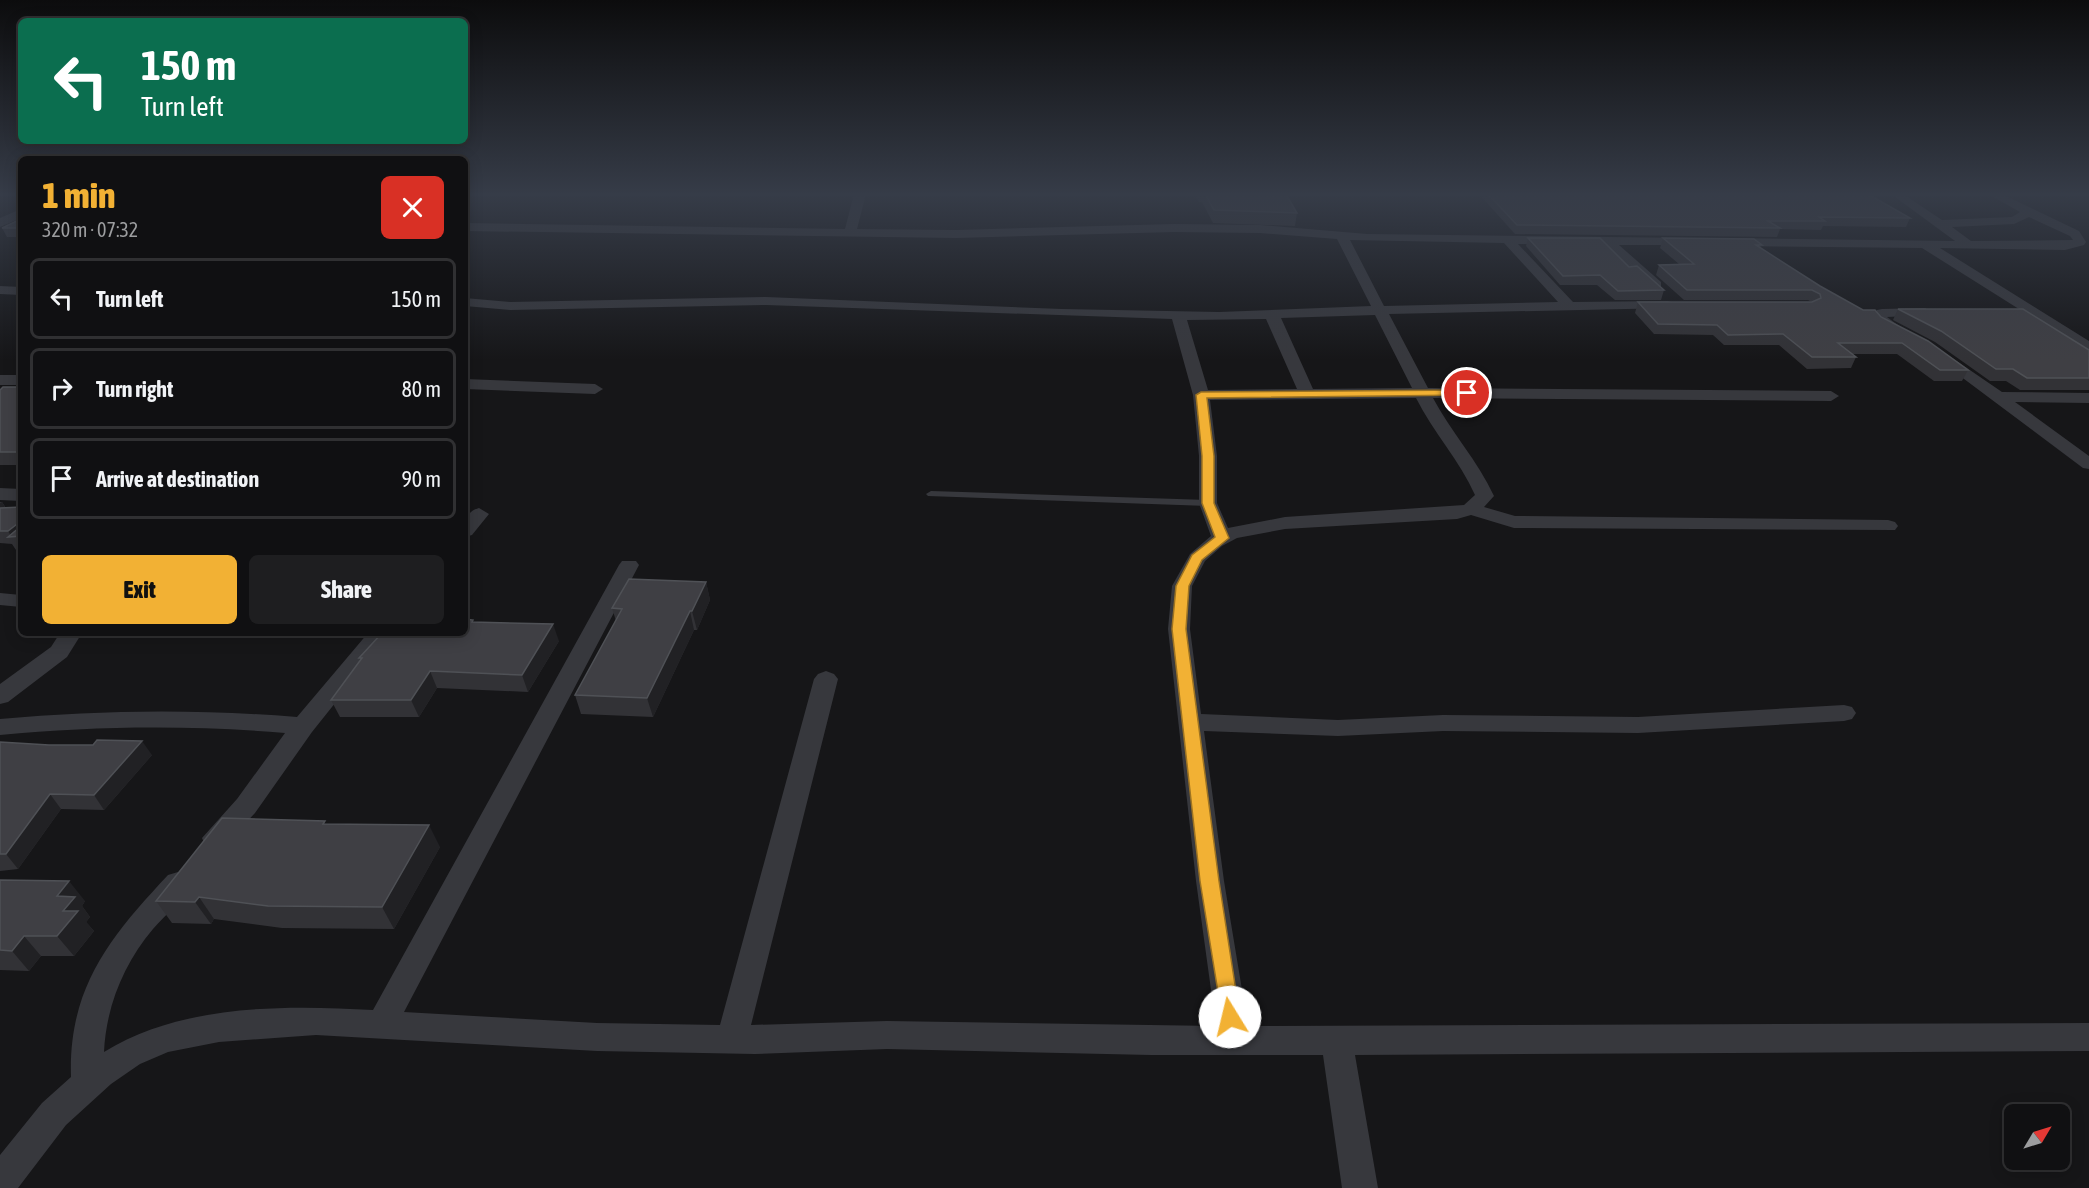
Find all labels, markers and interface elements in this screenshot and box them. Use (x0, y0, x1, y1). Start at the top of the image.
text: 150 m (141, 41, 236, 89)
icon: left (42, 42, 120, 120)
text: Turn left (141, 91, 224, 122)
text: 1 min (42, 174, 116, 216)
button: close (381, 176, 444, 239)
text: 320 m · 07:32 (42, 218, 138, 241)
icon: left (45, 282, 78, 315)
text: Turn left (96, 286, 163, 312)
text: 150 m (391, 286, 441, 312)
pin (1441, 367, 1492, 418)
icon: right (45, 372, 78, 405)
text: Turn right (96, 376, 173, 402)
text: 80 m (401, 376, 441, 402)
icon: arrive (1450, 376, 1483, 409)
icon: arrive (45, 462, 78, 495)
text: Arrive at destination (96, 466, 259, 492)
text: 90 m (401, 466, 441, 492)
button: Exit (42, 555, 237, 624)
button: Share (249, 555, 444, 624)
position arrow (1198, 985, 1262, 1049)
north arrow (2004, 1104, 2070, 1170)
map controls (2004, 1104, 2070, 1170)

